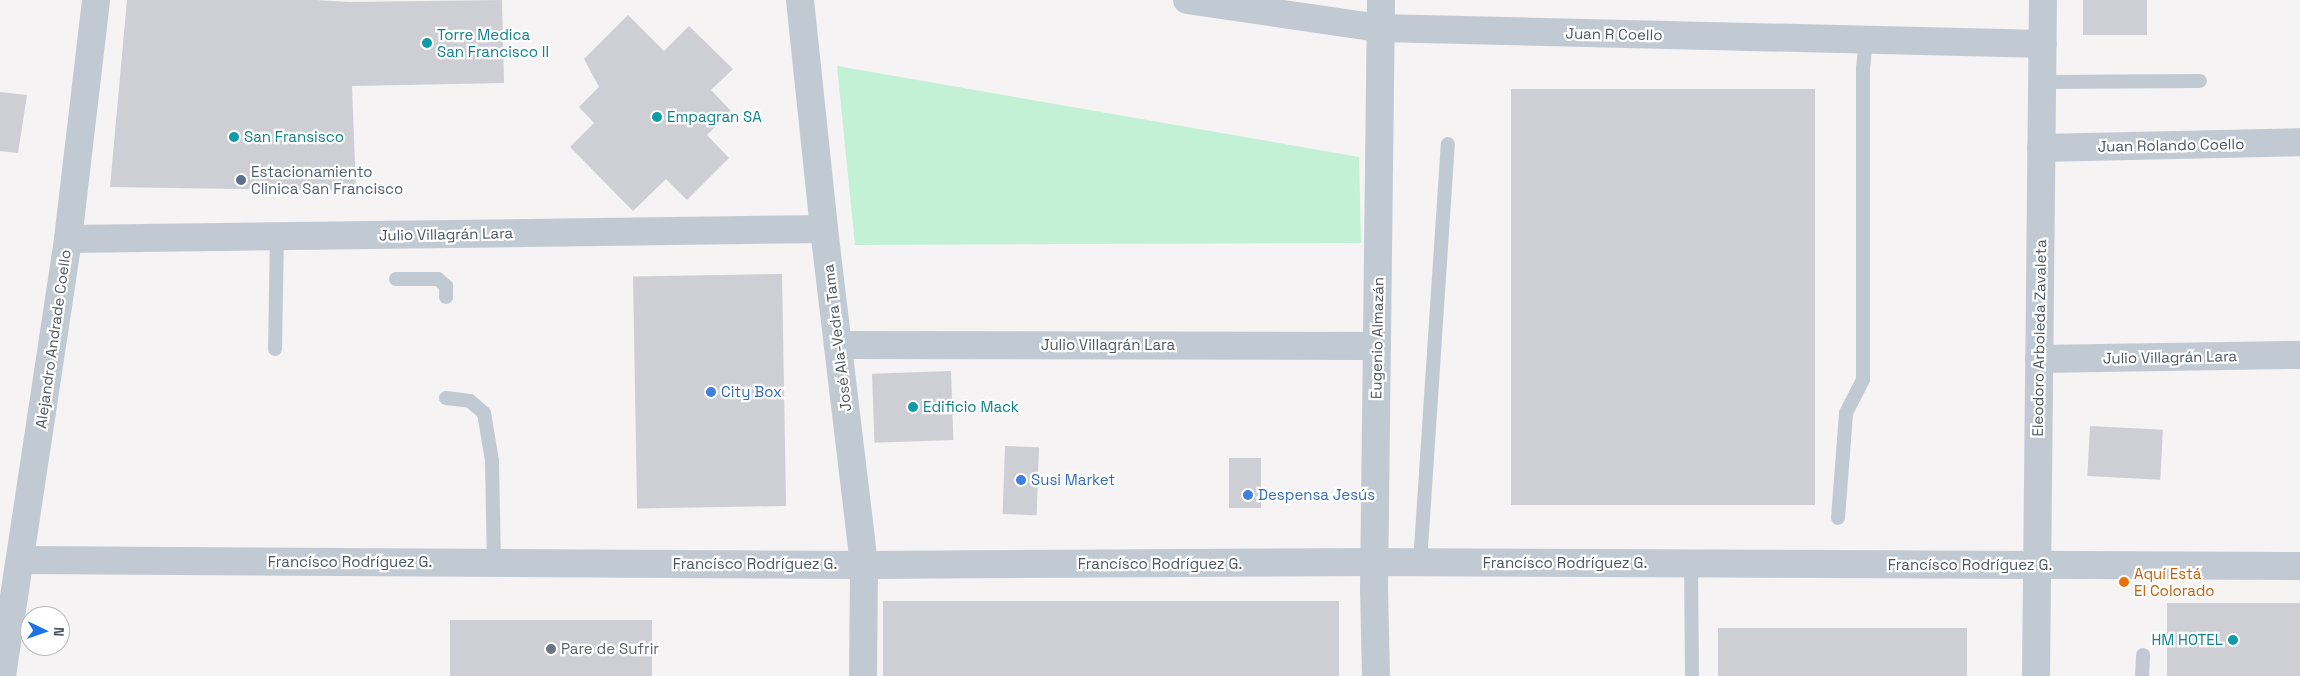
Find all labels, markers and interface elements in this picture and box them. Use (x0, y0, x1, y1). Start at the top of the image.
street label: Juan R Coello (1565, 24, 1663, 44)
place label: Torre Medica San Francisco II (437, 25, 549, 60)
marker: Torre Medica San Francisco II (421, 37, 433, 49)
place label: Empagran SA (667, 108, 762, 126)
marker: Empagran SA (651, 111, 663, 123)
place label: San Fransisco (244, 128, 344, 146)
marker: San Fransisco (228, 131, 240, 143)
street label: Juan Rolando Coello (2097, 135, 2245, 155)
place label: Estacionamiento Clinica San Francisco (251, 162, 403, 197)
marker: Estacionamiento Clinica San Francisco (235, 174, 247, 186)
street label: Julio Villagrán Lara (379, 224, 513, 244)
street label: Eleodoro Arboleda Zavaleta (2028, 239, 2050, 437)
street label: Alejandro Andrade Coello (32, 248, 74, 430)
street label: José Ala-Vedra Tama (819, 263, 855, 413)
street label: Eugenio Almazán (1367, 277, 1387, 399)
street label: Julio Villagrán Lara (1041, 336, 1175, 354)
street label: Julio Villagrán Lara (2103, 347, 2237, 367)
place label: City Box (721, 383, 782, 401)
marker: City Box (705, 386, 717, 398)
place label: Edificio Mack (923, 398, 1019, 416)
marker: Edificio Mack (907, 401, 919, 413)
place label: Susi Market (1031, 471, 1115, 489)
marker: Susi Market (1015, 474, 1027, 486)
place label: Despensa Jesús (1258, 486, 1375, 504)
marker: Despensa Jesús (1242, 489, 1254, 501)
street label: Francísco Rodríguez G. (268, 553, 432, 571)
street label: Francísco Rodríguez G. (1483, 554, 1647, 572)
street label: Francísco Rodríguez G. (673, 555, 837, 573)
street label: Francísco Rodríguez G. (1078, 555, 1242, 573)
street label: Francísco Rodríguez G. (1888, 556, 2052, 574)
place label: Aquí Está El Colorado (2134, 564, 2215, 599)
marker: Aquí Está El Colorado (2118, 576, 2130, 588)
north arrow (20, 606, 70, 656)
text: N (50, 627, 68, 637)
place label: HM HOTEL (2151, 631, 2223, 649)
marker: HM HOTEL (2227, 634, 2239, 646)
place label: Pare de Sufrir (561, 640, 659, 658)
marker: Pare de Sufrir (545, 643, 557, 655)

